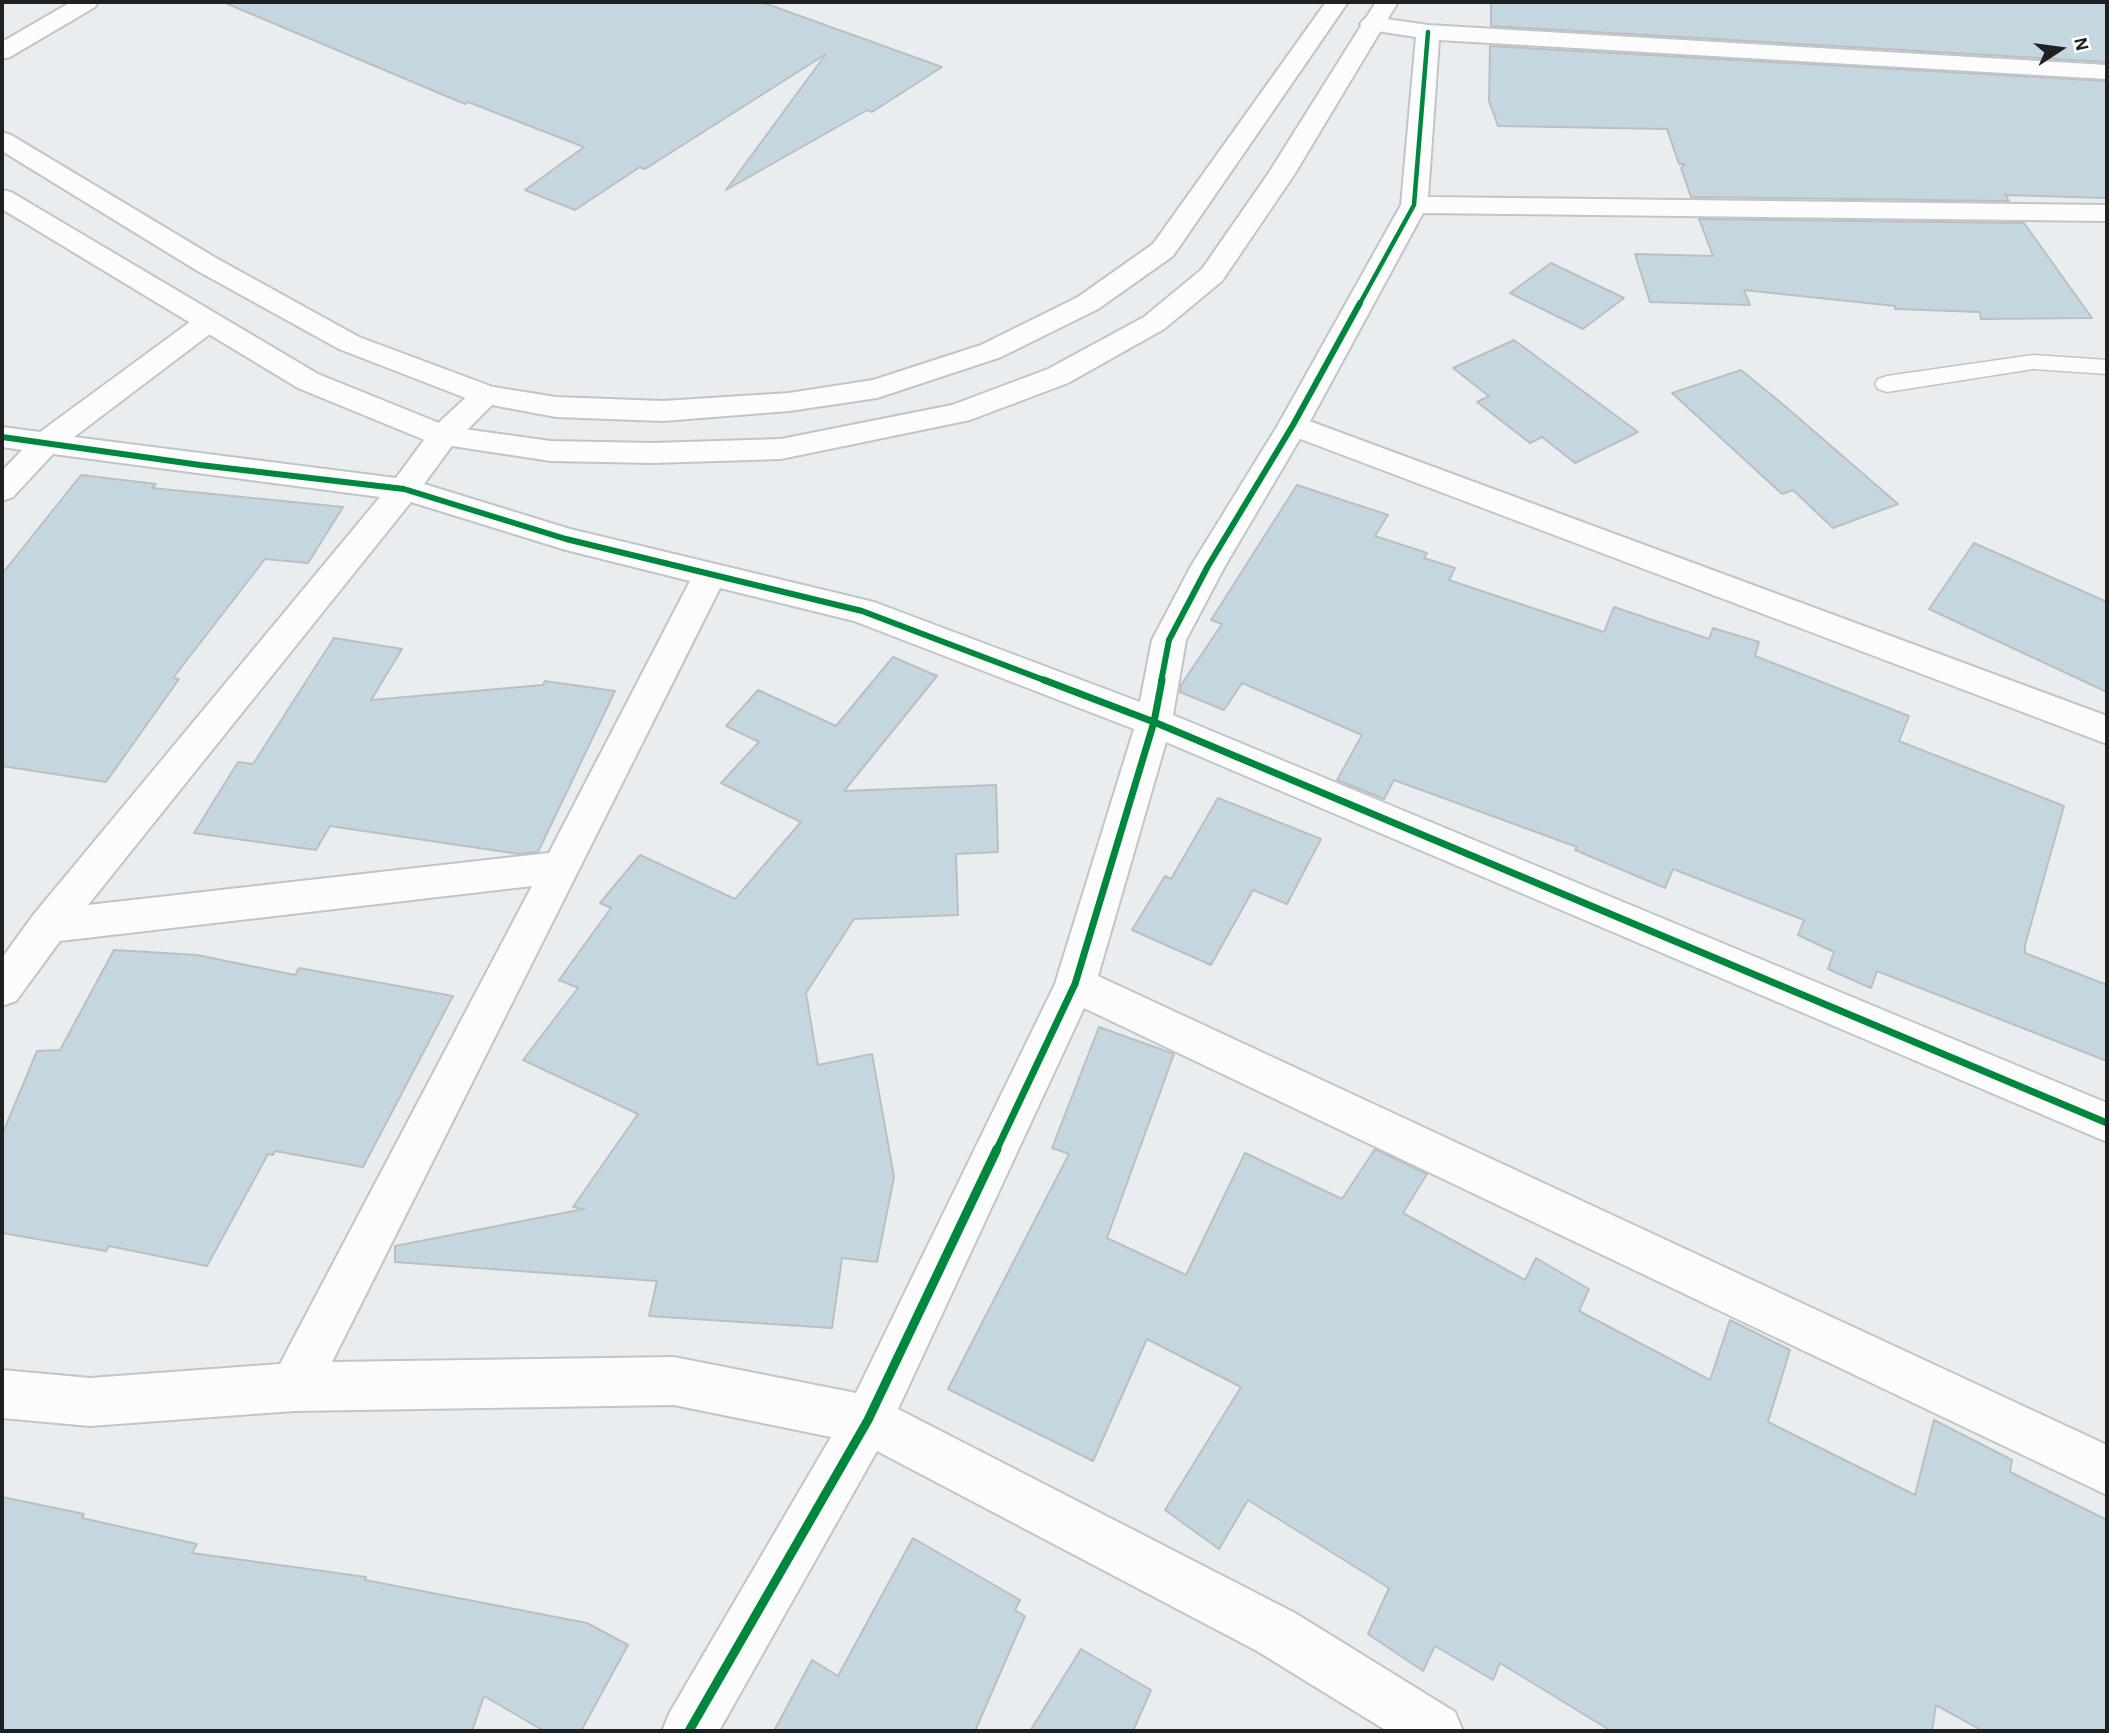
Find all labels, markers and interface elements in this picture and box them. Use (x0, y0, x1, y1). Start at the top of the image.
north arrow (2025, 14, 2095, 84)
text: N (2070, 36, 2092, 53)

